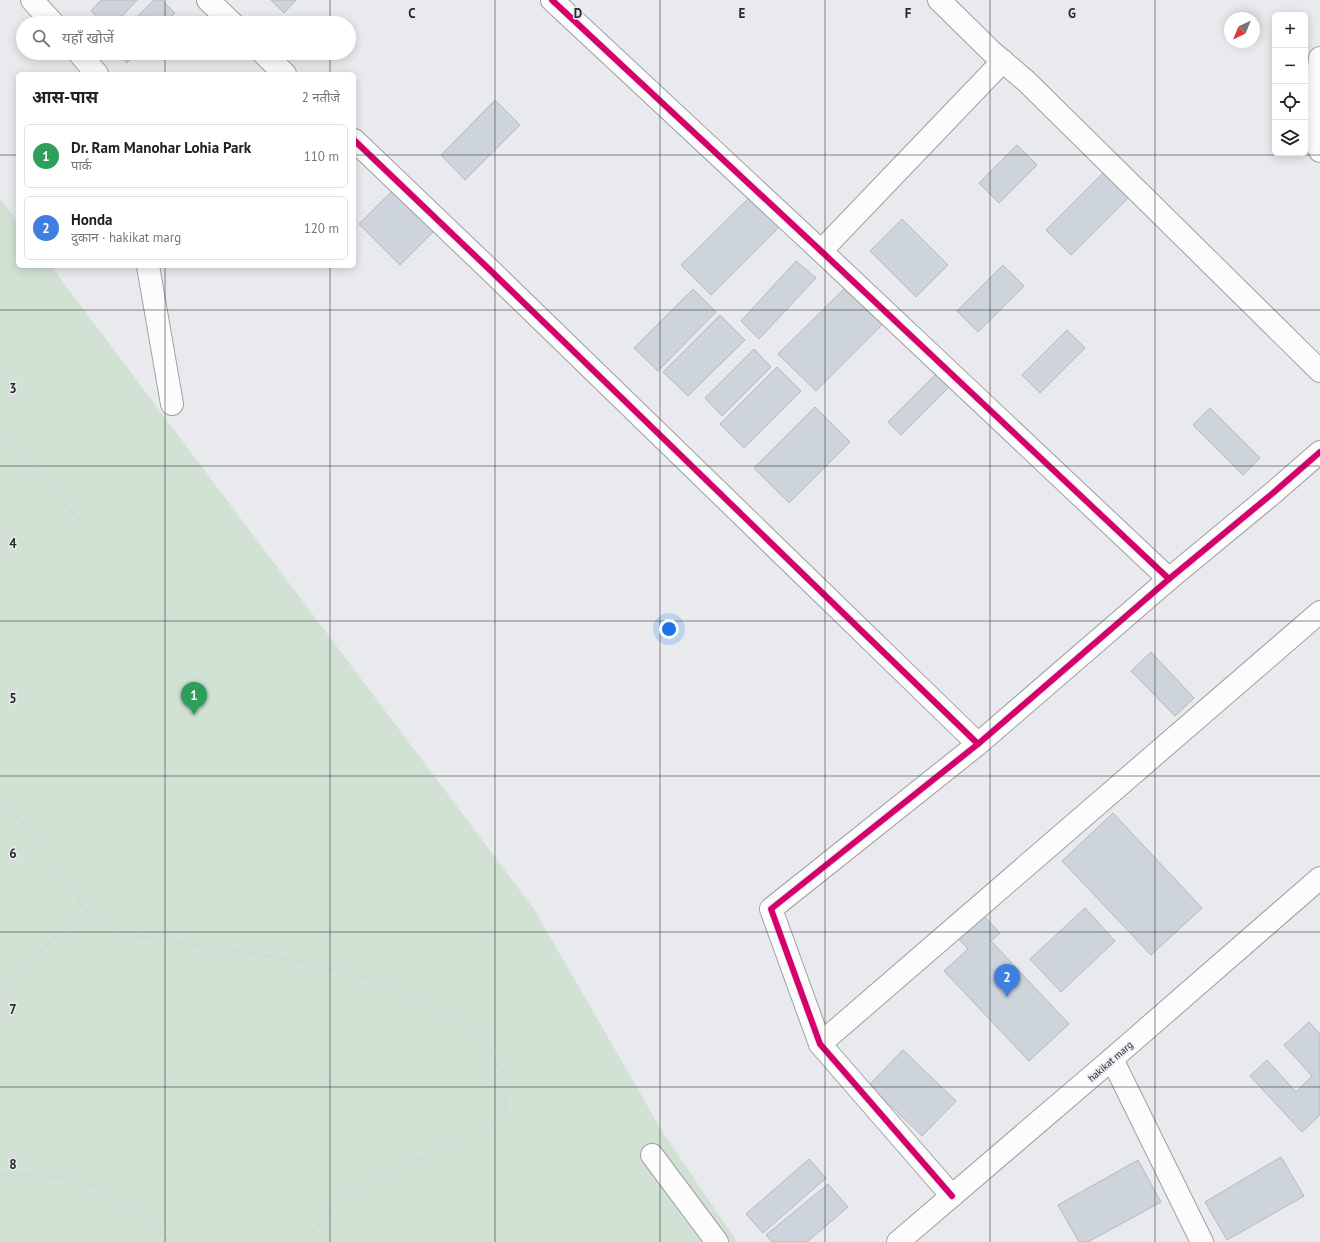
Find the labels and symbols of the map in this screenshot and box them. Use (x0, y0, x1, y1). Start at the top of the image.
text: C (408, 5, 416, 22)
text: D (574, 5, 582, 22)
text: E (739, 5, 746, 22)
text: F (905, 5, 912, 22)
text: G (1068, 5, 1076, 22)
north arrow (1224, 12, 1260, 48)
text: 3 (9, 380, 17, 397)
text: 4 (9, 535, 17, 552)
your location (659, 619, 679, 639)
pin: 1 (181, 682, 207, 715)
text: 5 (9, 690, 17, 707)
text: 6 (9, 845, 17, 862)
pin: 2 (994, 964, 1020, 997)
text: 7 (9, 1001, 17, 1018)
street label: hakikat marg (1085, 1038, 1136, 1085)
text: 8 (9, 1156, 17, 1173)

